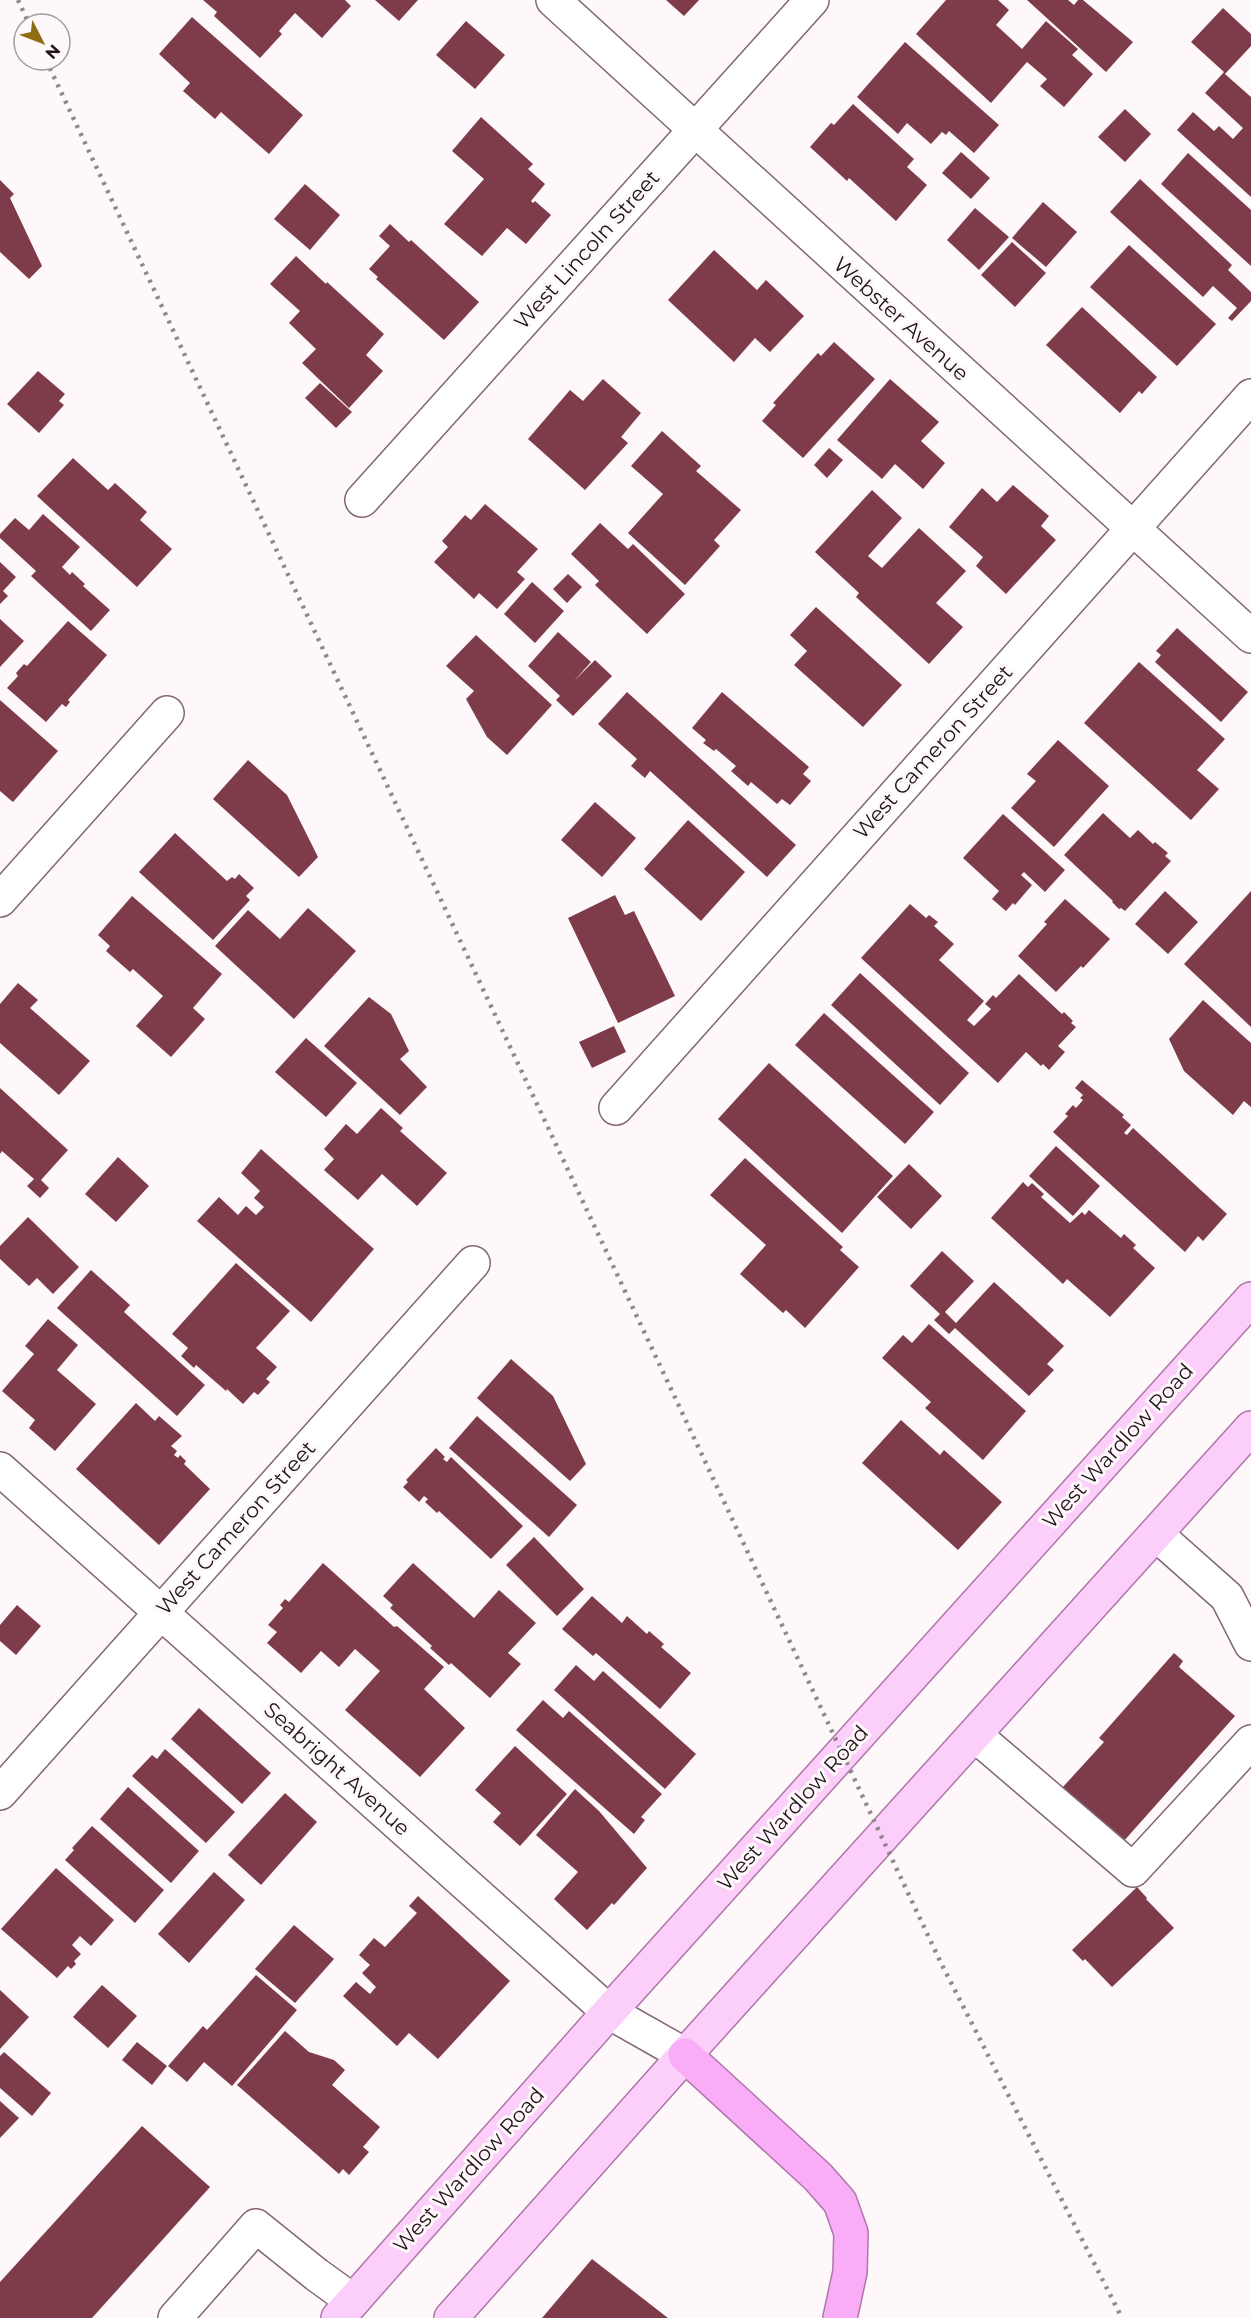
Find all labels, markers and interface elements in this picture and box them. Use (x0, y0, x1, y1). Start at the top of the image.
north arrow (12, 12, 72, 72)
text: N (41, 41, 64, 63)
street label: West Lincoln Street (509, 165, 665, 334)
street label: Webster Avenue (829, 251, 974, 386)
street label: West Cameron Street (848, 659, 1017, 844)
street label: West Wardlow Road (1037, 1358, 1198, 1533)
street label: West Cameron Street (151, 1435, 320, 1620)
street label: Seabright Avenue (259, 1697, 415, 1841)
street label: West Wardlow Road (712, 1720, 873, 1895)
street label: West Wardlow Road (388, 2082, 549, 2257)

